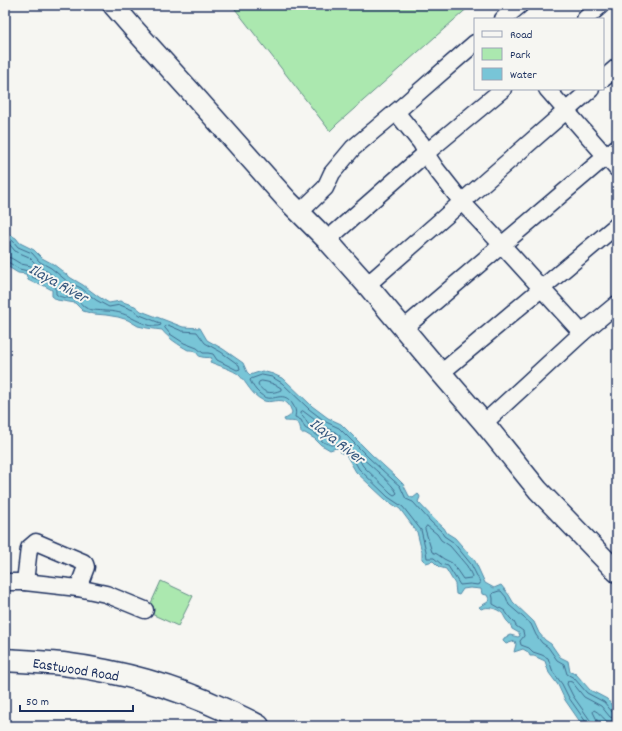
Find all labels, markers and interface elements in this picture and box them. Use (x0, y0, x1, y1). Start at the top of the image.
legend (474, 18, 604, 90)
text: Road (510, 27, 532, 44)
text: Park (510, 47, 531, 64)
text: Water (510, 67, 537, 84)
water label: Ilaya River (24, 259, 93, 311)
water label: Ilaya River (304, 413, 370, 472)
street label: Eastwood Road (31, 653, 120, 689)
scale bar (20, 687, 133, 713)
text: 50 m (26, 694, 49, 711)

